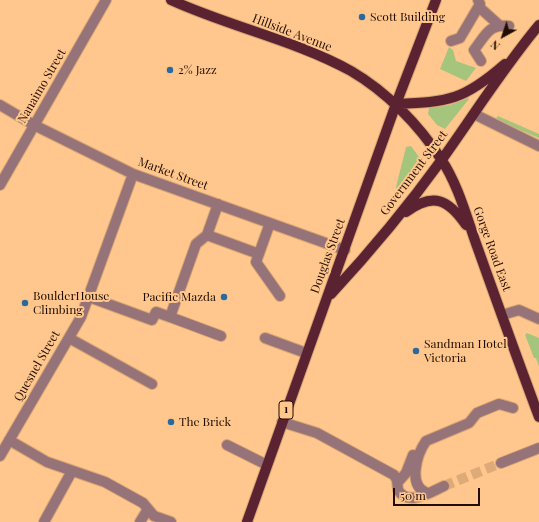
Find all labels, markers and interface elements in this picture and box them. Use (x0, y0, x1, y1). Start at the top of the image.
place label: Scott Building (370, 10, 445, 24)
street label: Hillside Avenue (250, 11, 334, 55)
marker: Scott Building (357, 12, 367, 22)
north arrow (483, 16, 523, 56)
text: N (487, 37, 503, 54)
street label: Nanaimo Street (15, 46, 69, 126)
place label: 2% Jazz (178, 63, 217, 77)
marker: 2% Jazz (165, 65, 175, 75)
street label: Government Street (377, 128, 451, 218)
street label: Market Street (136, 155, 210, 193)
street label: Gorge Road East (470, 205, 514, 293)
street label: Douglas Street (308, 217, 348, 295)
place label: BoulderHouse Climbing (33, 289, 109, 317)
place label: Pacific Mazda (142, 290, 216, 304)
marker: Pacific Mazda (219, 292, 229, 302)
marker: BoulderHouse Climbing (20, 298, 30, 308)
street label: Quesnel Street (11, 328, 63, 404)
place label: Sandman Hotel Victoria (424, 337, 507, 365)
marker: Sandman Hotel Victoria (411, 346, 421, 356)
road number: 1 (279, 401, 293, 419)
place label: The Brick (179, 415, 231, 429)
marker: The Brick (166, 417, 176, 427)
scale bar (395, 480, 482, 506)
text: 50 m (400, 487, 426, 503)

